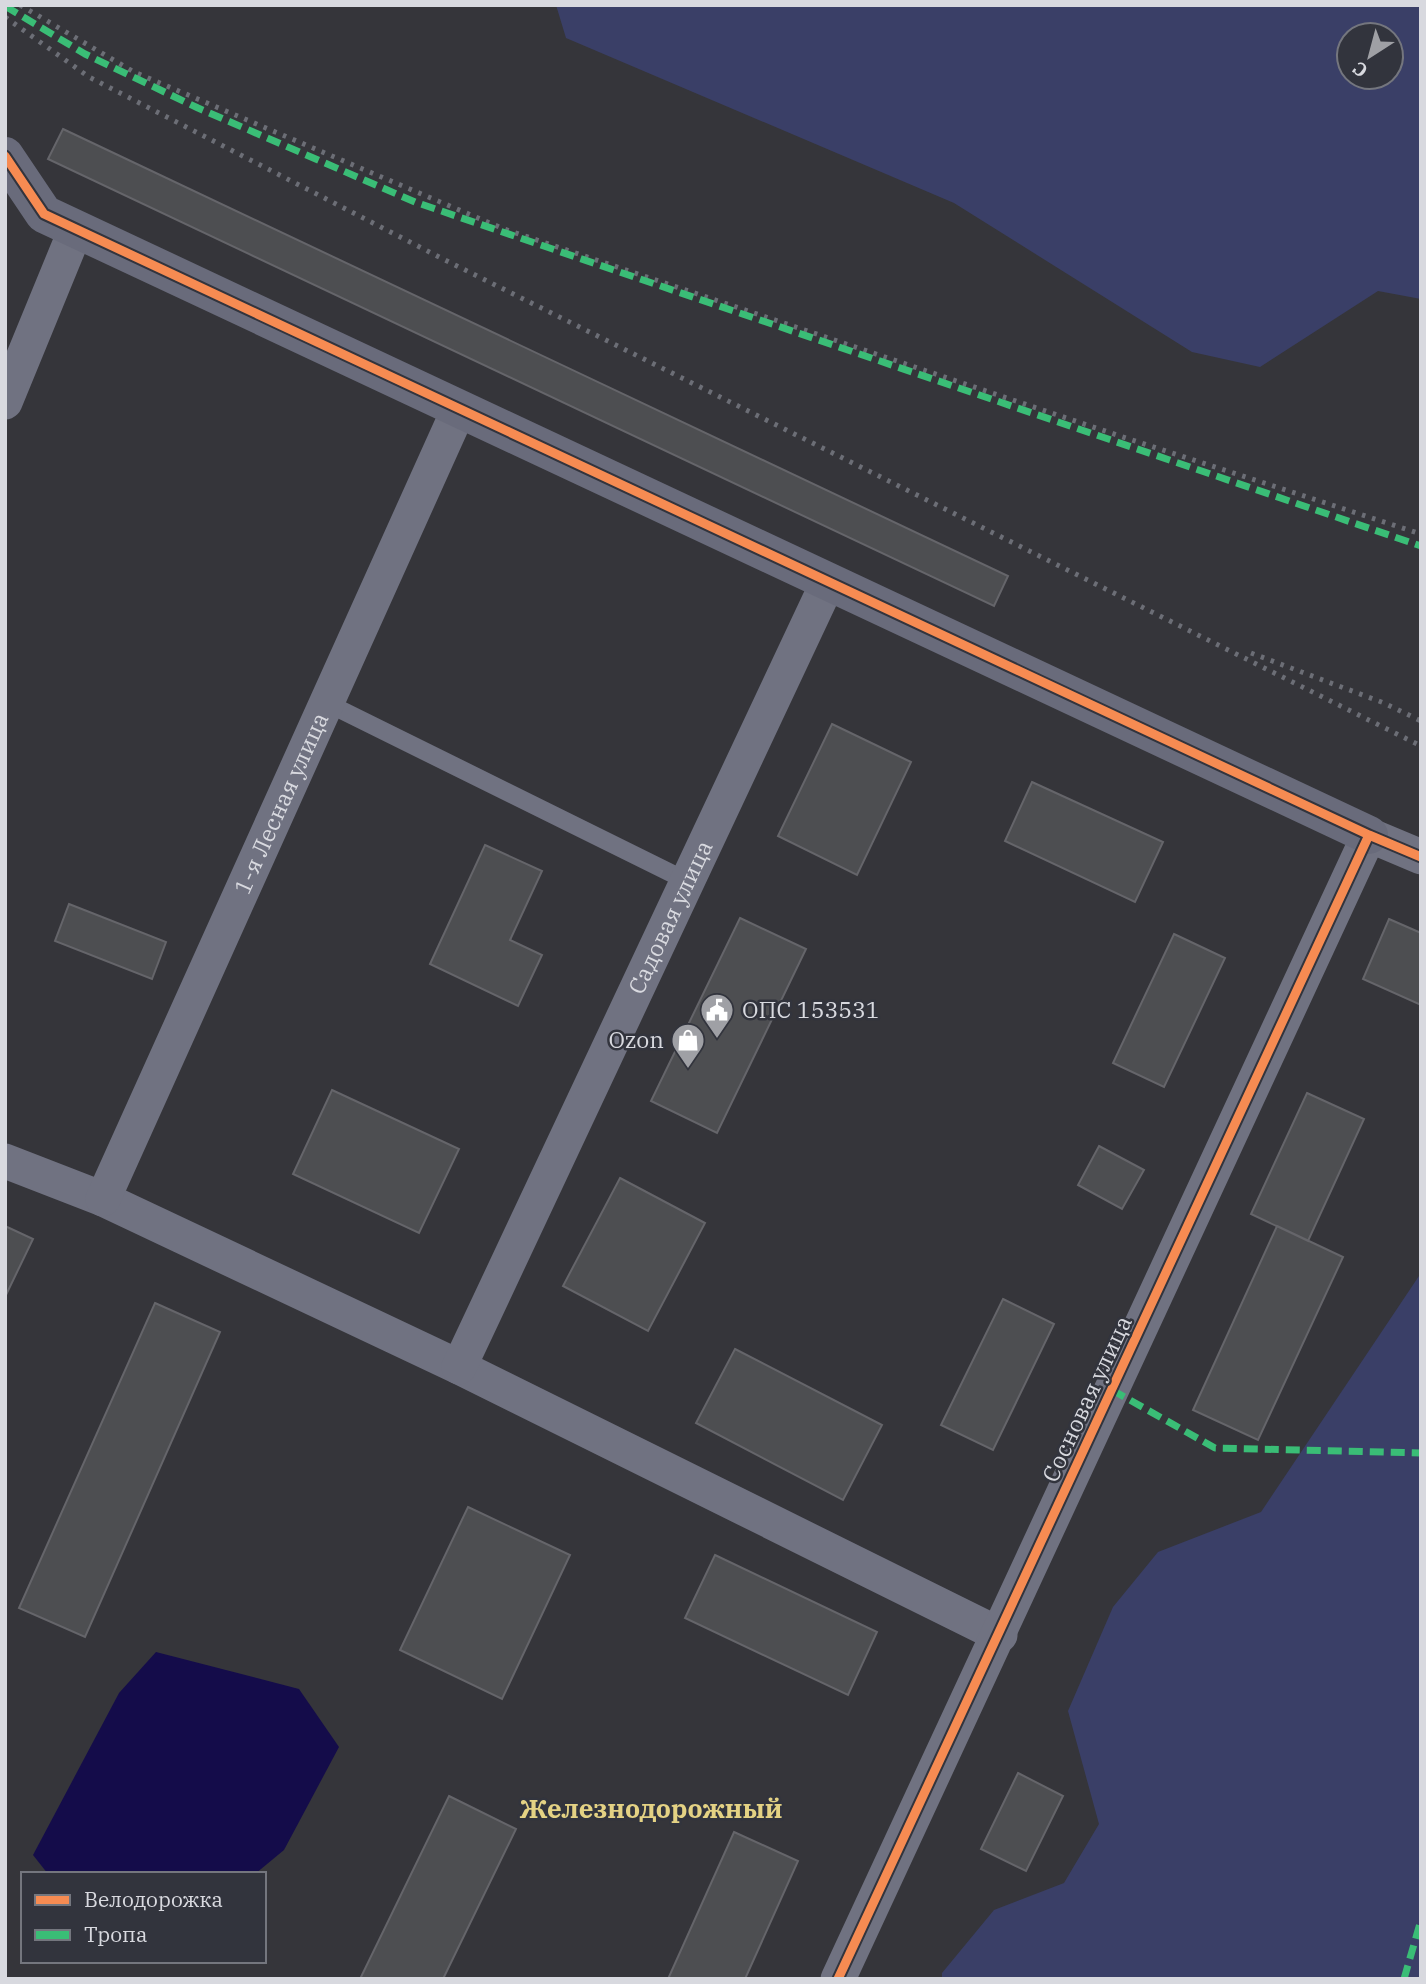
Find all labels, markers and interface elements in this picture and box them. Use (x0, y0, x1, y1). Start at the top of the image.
north arrow (1335, 21, 1405, 91)
text: С (1348, 56, 1372, 83)
street label: 1-я Лесная улица (226, 707, 334, 899)
street label: Садовая улица (621, 835, 719, 999)
public building icon: ОПС 153531 (698, 991, 736, 1040)
place label: ОПС 153531 (742, 994, 880, 1024)
shop icon: Ozon (669, 1021, 707, 1070)
place label: Ozon (608, 1024, 664, 1054)
street label: Сосновая улица (1034, 1311, 1138, 1487)
district label: Железнодорожный (519, 1791, 783, 1825)
legend (21, 1872, 266, 1963)
text: Велодорожка (84, 1885, 223, 1913)
text: Тропа (84, 1920, 147, 1948)

